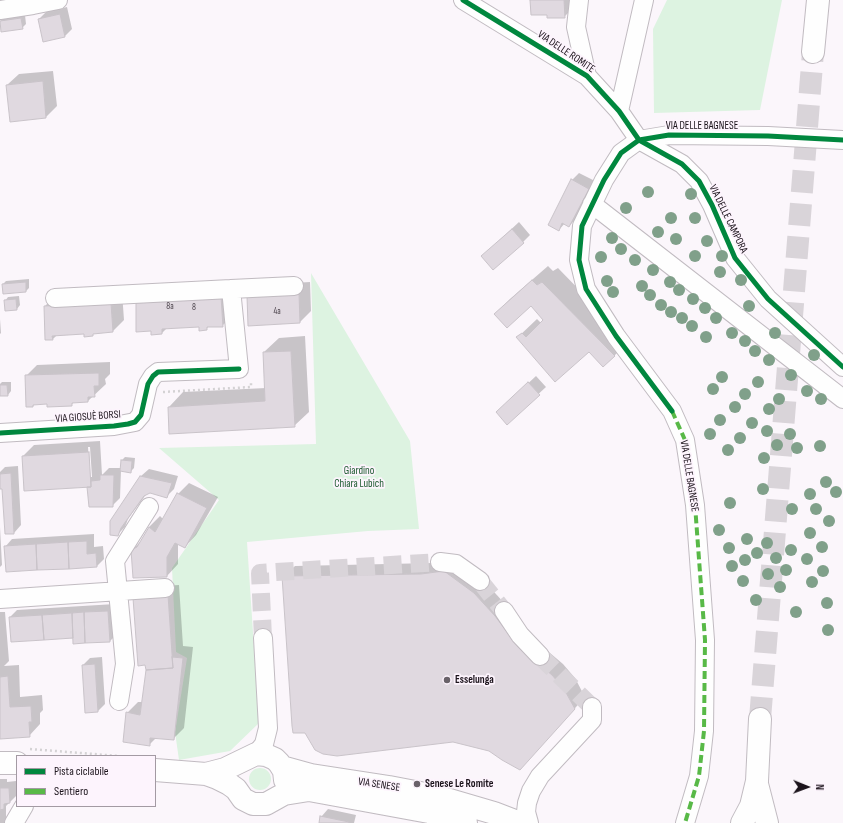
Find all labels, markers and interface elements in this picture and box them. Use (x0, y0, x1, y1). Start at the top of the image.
street label: VIA DELLE ROMITE (535, 28, 597, 76)
street label: VIA DELLE BAGNESE (666, 119, 738, 133)
street label: VIA DELLE CAMPORA (706, 183, 750, 255)
house number: 8a (166, 302, 174, 312)
house number: 8 (192, 303, 196, 313)
house number: 4a (273, 307, 281, 317)
street label: VIA GIOSUÈ BORSI (55, 408, 121, 426)
street label: VIA DELLE BAGNESE (677, 439, 701, 513)
park label: Giardino Chiara Lubich (334, 464, 384, 490)
place label: Esselunga (455, 673, 494, 687)
marker: Esselunga (442, 675, 452, 685)
legend (16, 755, 156, 807)
text: Pista ciclabile (54, 764, 109, 779)
north arrow (787, 767, 827, 807)
street label: VIA SENESE (357, 775, 401, 795)
place label: Senese Le Romite (425, 777, 493, 791)
marker: Senese Le Romite (412, 779, 422, 789)
text: Sentiero (54, 784, 88, 799)
text: N (813, 784, 826, 790)

